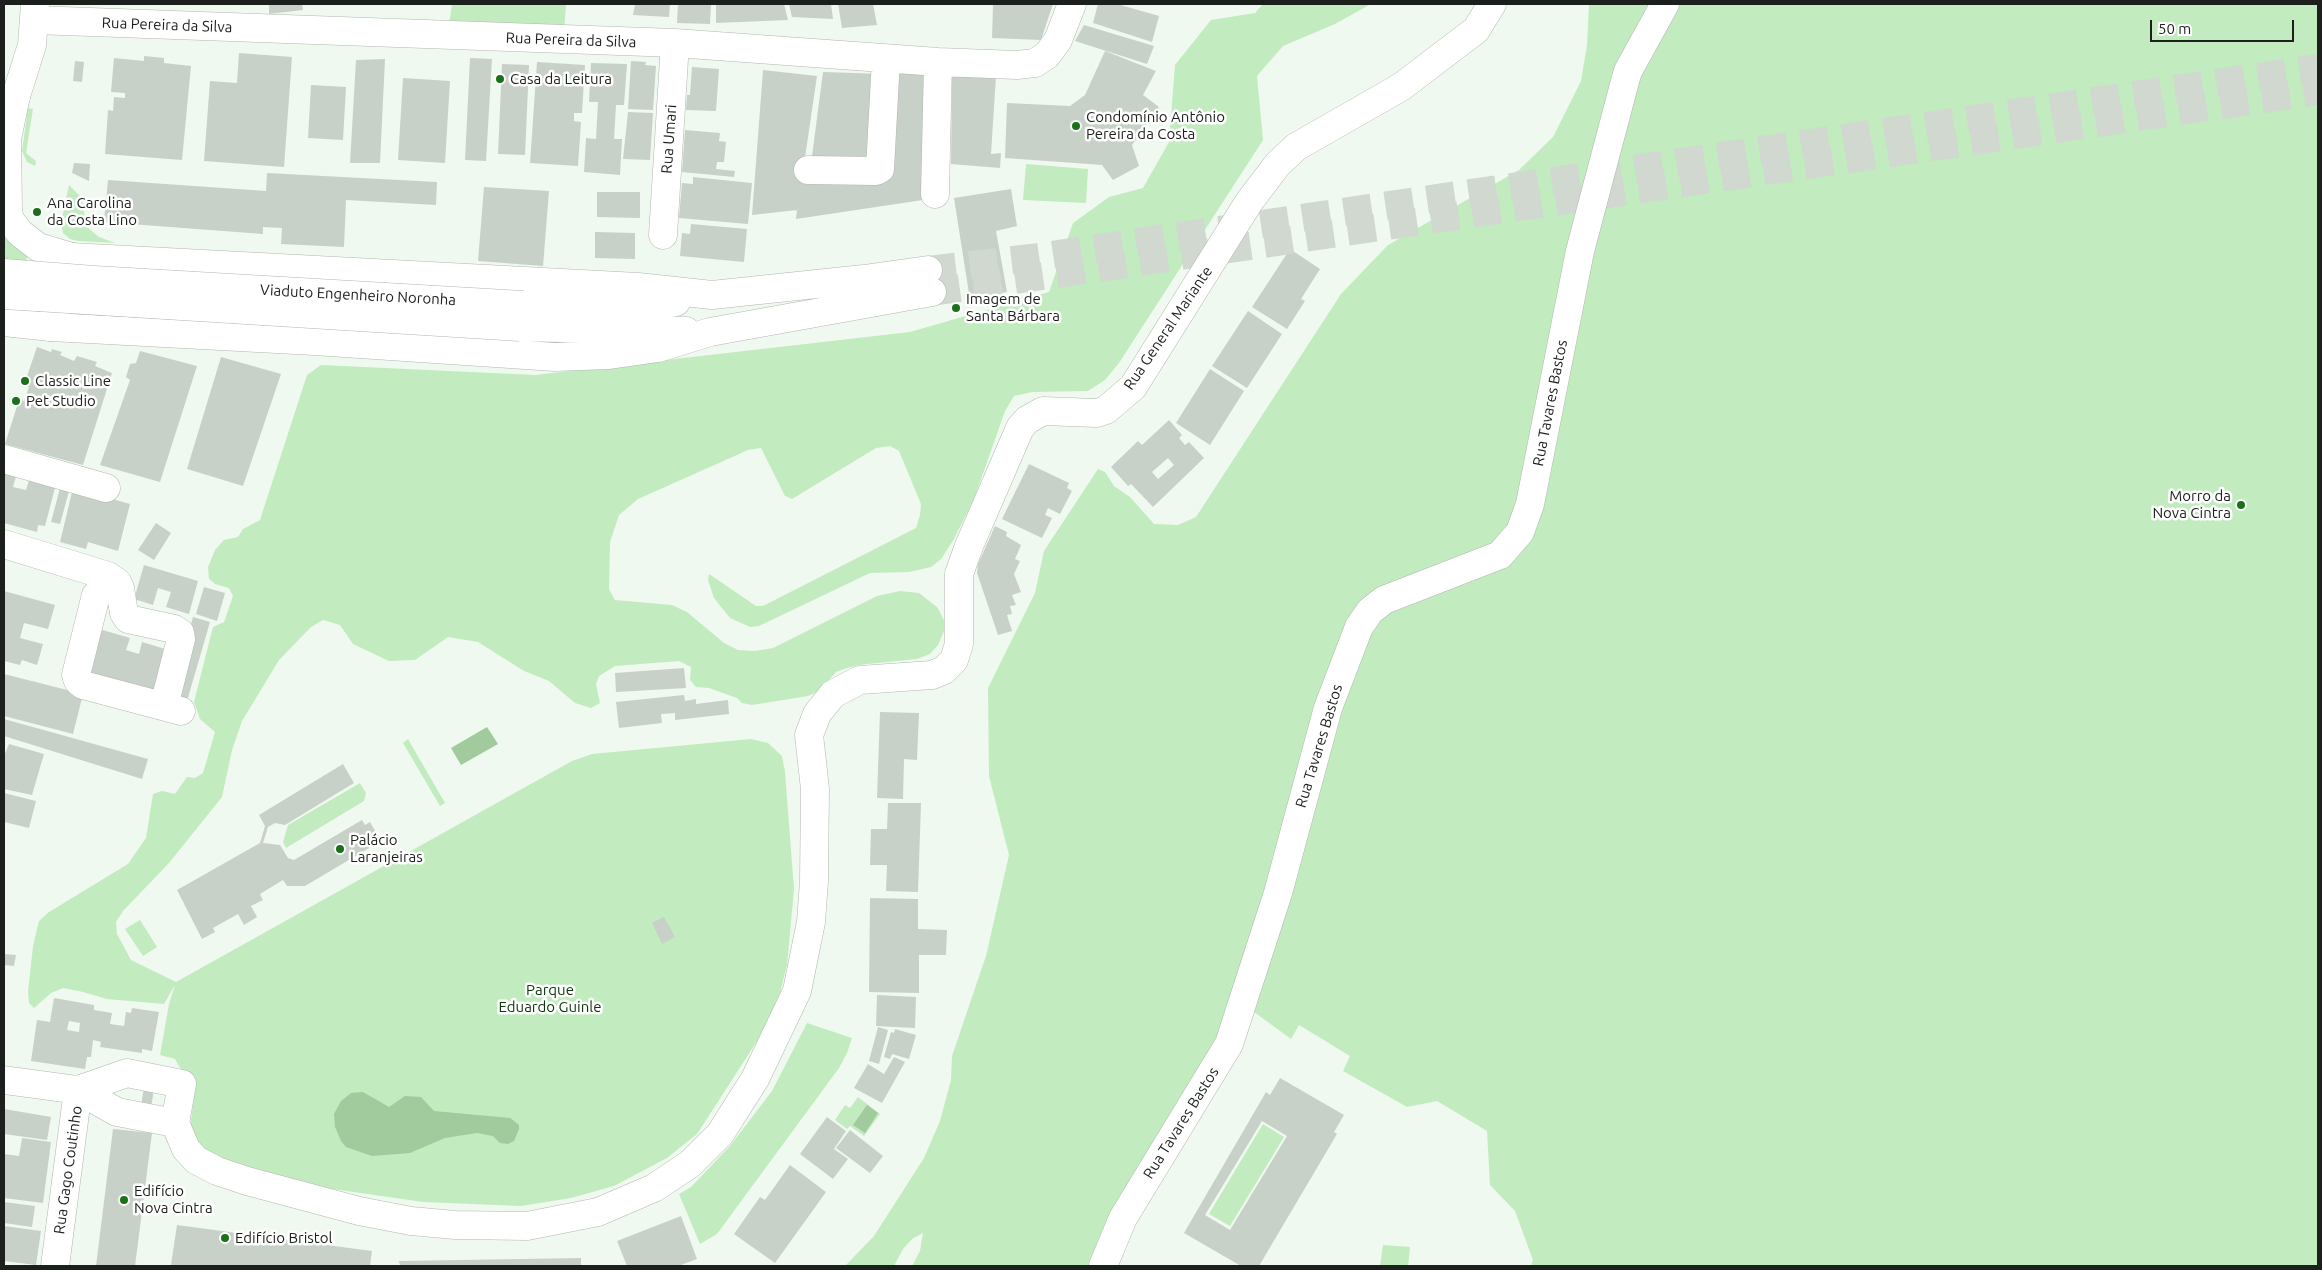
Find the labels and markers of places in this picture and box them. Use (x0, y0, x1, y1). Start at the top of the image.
place label: Casa da Leitura (510, 70, 612, 88)
marker: Casa da Leitura (494, 73, 506, 85)
place label: Condomínio Antônio Pereira da Costa (1086, 108, 1225, 143)
marker: Condomínio Antônio Pereira da Costa (1070, 120, 1082, 132)
place label: Ana Carolina da Costa Lino (47, 194, 137, 229)
marker: Ana Carolina da Costa Lino (31, 206, 43, 218)
place label: Imagem de Santa Bárbara (966, 290, 1060, 325)
marker: Imagem de Santa Bárbara (950, 302, 962, 314)
place label: Classic Line (35, 372, 111, 390)
marker: Classic Line (19, 375, 31, 387)
place label: Pet Studio (26, 392, 96, 410)
marker: Pet Studio (10, 395, 22, 407)
place label: Morro da Nova Cintra (2152, 487, 2231, 522)
marker: Morro da Nova Cintra (2235, 499, 2247, 511)
place label: Palácio Laranjeiras (350, 831, 423, 866)
marker: Palácio Laranjeiras (334, 843, 346, 855)
place label: Edifício Nova Cintra (134, 1182, 213, 1217)
marker: Edifício Nova Cintra (118, 1194, 130, 1206)
place label: Edifício Bristol (235, 1229, 332, 1247)
marker: Edifício Bristol (219, 1232, 231, 1244)

